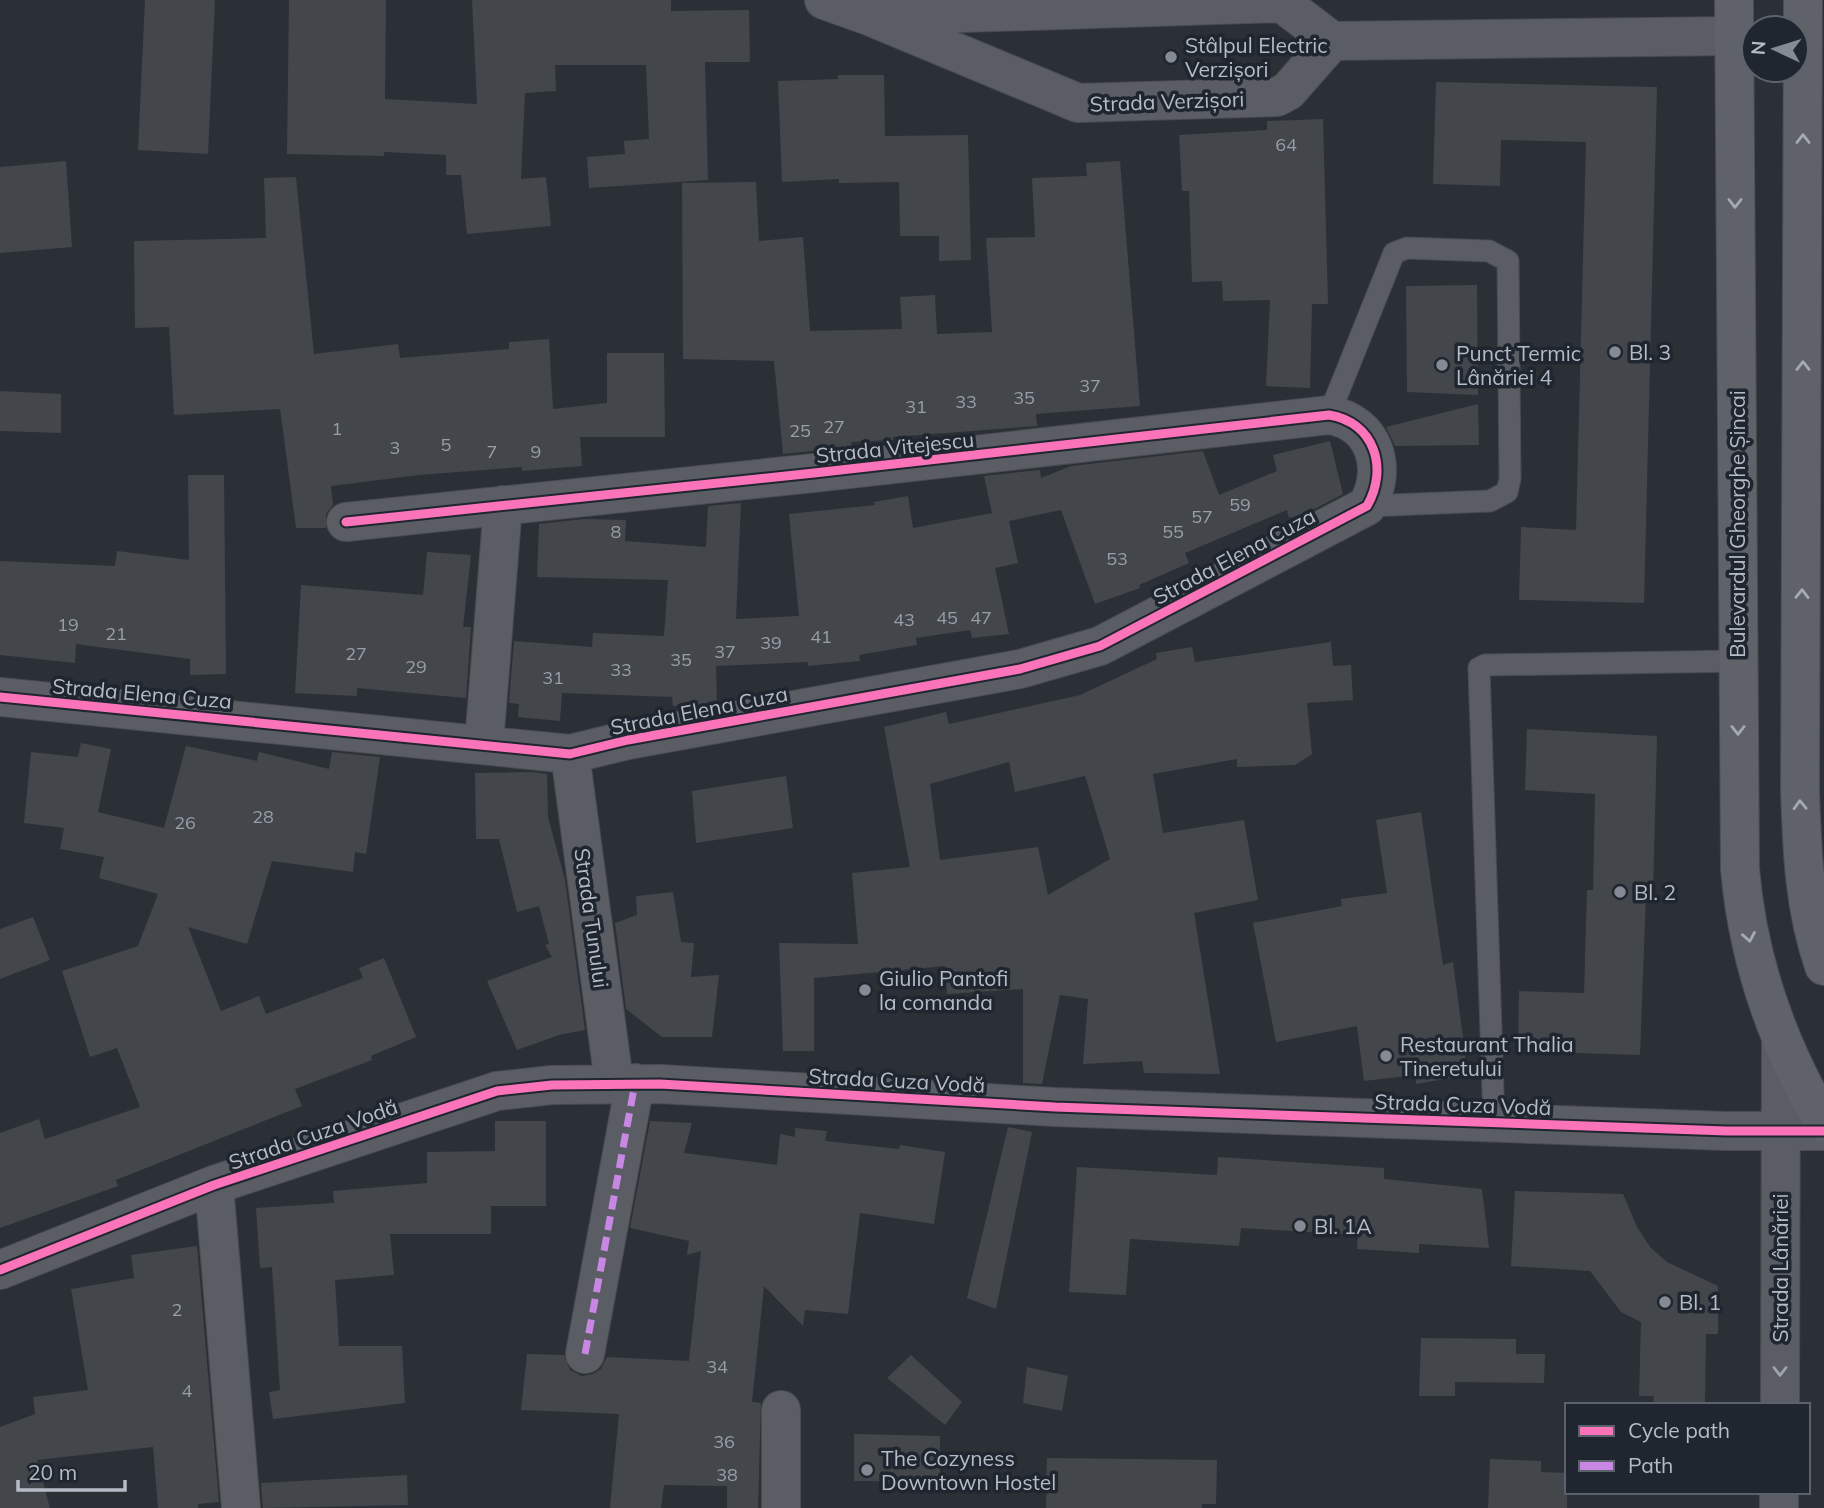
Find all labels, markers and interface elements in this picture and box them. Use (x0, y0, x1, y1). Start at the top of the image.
north arrow (1740, 14, 1810, 84)
place label: Stâlpul Electric Verzișori (1185, 32, 1328, 83)
text: N (1746, 40, 1771, 56)
marker: Stâlpul Electric Verzișori (1163, 49, 1179, 65)
street label: Strada Verzișori (1089, 85, 1245, 118)
house number: 64 (1275, 133, 1297, 156)
one-way arrow (1795, 133, 1811, 143)
one-way arrow (1727, 198, 1743, 208)
place label: Bl. 3 (1629, 339, 1671, 365)
place label: Punct Termic Lânăriei 4 (1456, 340, 1581, 390)
marker: Bl. 3 (1607, 344, 1623, 360)
marker: Punct Termic Lânăriei 4 (1434, 357, 1450, 373)
one-way arrow (1795, 360, 1811, 371)
house number: 37 (1079, 374, 1101, 397)
house number: 35 (1013, 386, 1035, 409)
house number: 33 (955, 390, 977, 413)
street label: Bulevardul Gheorghe Șincai (1724, 390, 1751, 658)
house number: 31 (905, 395, 927, 418)
house number: 27 (823, 415, 845, 438)
house number: 1 (332, 417, 342, 440)
house number: 25 (789, 419, 811, 442)
street label: Strada Vitejescu (815, 426, 975, 468)
house number: 5 (441, 433, 452, 456)
house number: 3 (390, 436, 400, 459)
house number: 7 (487, 440, 497, 463)
house number: 9 (531, 440, 541, 463)
house number: 59 (1229, 493, 1251, 516)
street label: Strada Elena Cuza (1148, 502, 1320, 610)
house number: 57 (1191, 505, 1213, 528)
house number: 8 (611, 520, 621, 543)
house number: 55 (1162, 520, 1184, 543)
house number: 53 (1106, 547, 1128, 570)
one-way arrow (1794, 588, 1810, 598)
house number: 45 (936, 606, 958, 629)
house number: 47 (970, 606, 992, 629)
house number: 43 (893, 608, 915, 631)
house number: 19 (57, 613, 79, 636)
house number: 21 (105, 622, 127, 645)
house number: 41 (810, 625, 832, 648)
house number: 39 (760, 631, 782, 654)
house number: 37 (714, 640, 736, 663)
house number: 27 (345, 642, 367, 665)
house number: 35 (670, 648, 692, 671)
house number: 29 (405, 655, 427, 678)
house number: 33 (610, 658, 632, 681)
house number: 31 (542, 666, 564, 689)
street label: Strada Elena Cuza (51, 672, 233, 714)
street label: Strada Elena Cuza (608, 680, 790, 740)
one-way arrow (1730, 725, 1746, 735)
one-way arrow (1793, 799, 1808, 810)
house number: 28 (252, 805, 274, 828)
house number: 26 (174, 811, 196, 834)
street label: Strada Tunului (569, 846, 615, 990)
place label: Bl. 2 (1634, 879, 1676, 905)
marker: Bl. 2 (1612, 884, 1628, 900)
one-way arrow (1741, 931, 1756, 943)
place label: Giulio Pantofi la comanda (879, 965, 1008, 1015)
marker: Giulio Pantofi la comanda (857, 982, 873, 998)
place label: Restaurant Thalia Tineretului (1400, 1031, 1574, 1081)
marker: Restaurant Thalia Tineretului (1378, 1048, 1394, 1064)
street label: Strada Cuza Vodă (808, 1062, 986, 1098)
street label: Strada Cuza Vodă (1374, 1088, 1552, 1120)
street label: Strada Cuza Vodă (225, 1093, 401, 1175)
street label: Strada Lânăriei (1767, 1193, 1793, 1343)
place label: Bl. 1A (1314, 1213, 1372, 1239)
marker: Bl. 1A (1292, 1218, 1308, 1234)
place label: Bl. 1 (1679, 1289, 1721, 1315)
marker: Bl. 1 (1657, 1294, 1673, 1310)
house number: 2 (172, 1298, 182, 1321)
house number: 34 (706, 1355, 728, 1378)
one-way arrow (1772, 1366, 1788, 1377)
house number: 4 (182, 1379, 193, 1402)
legend (1565, 1403, 1810, 1494)
text: Cycle path (1628, 1417, 1730, 1443)
house number: 36 (713, 1430, 735, 1453)
place label: The Cozyness Downtown Hostel (881, 1445, 1056, 1495)
scale bar (18, 1448, 124, 1492)
text: Path (1628, 1452, 1673, 1478)
text: 20 m (28, 1459, 77, 1485)
marker: The Cozyness Downtown Hostel (859, 1462, 875, 1478)
house number: 38 (716, 1463, 738, 1486)

